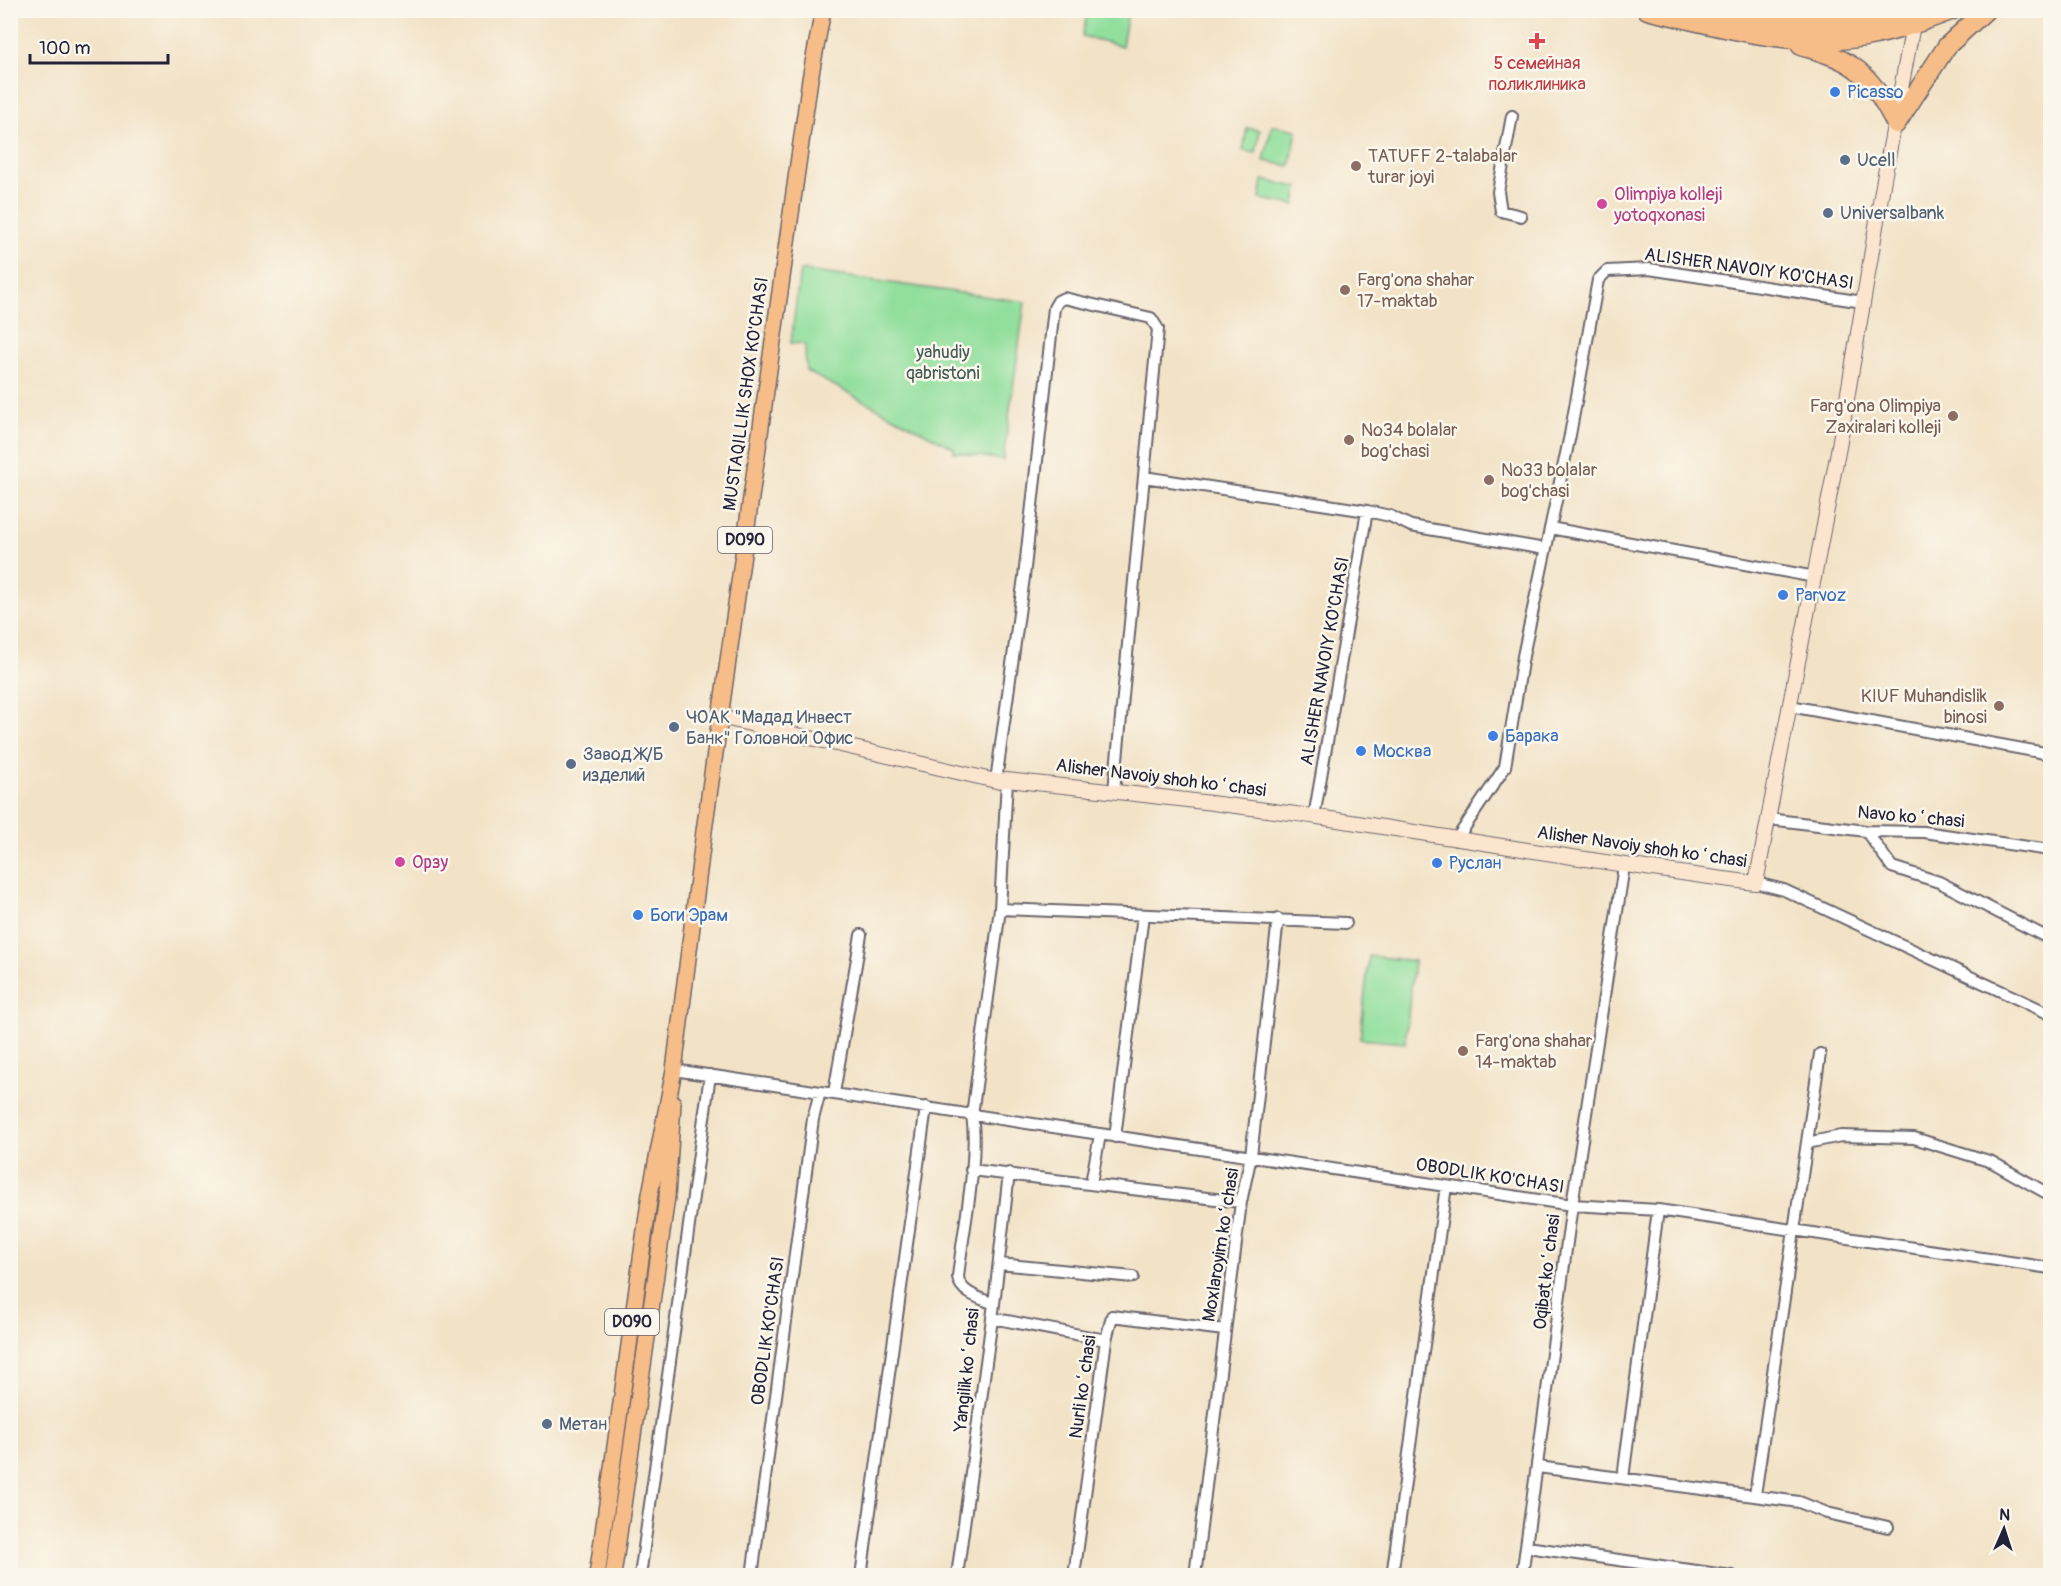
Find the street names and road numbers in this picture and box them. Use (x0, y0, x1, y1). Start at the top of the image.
street label: ALISHER NAVOIY KO'CHASI (1643, 243, 1855, 295)
street label: MUSTAQILLIK SHOX KO'CHASI (718, 276, 774, 512)
road number: D090 (718, 527, 772, 553)
street label: ALISHER NAVOIY KO'CHASI (1295, 555, 1355, 767)
street label: Alisher Navoiy shoh koʻchasi (1055, 754, 1267, 802)
street label: Navo koʻchasi (1857, 801, 1965, 833)
street label: Alisher Navoiy shoh koʻchasi (1536, 821, 1748, 873)
street label: OBODLIK KO'CHASI (1414, 1153, 1566, 1199)
street label: Moxlaroyim koʻchasi (1197, 1166, 1245, 1324)
street label: Oqibat koʻchasi (1529, 1213, 1565, 1331)
street label: OBODLIK KO'CHASI (746, 1255, 790, 1407)
street label: Yangilik koʻchasi (949, 1307, 985, 1434)
road number: D090 (605, 1309, 659, 1335)
street label: Nurli koʻchasi (1064, 1334, 1102, 1440)

